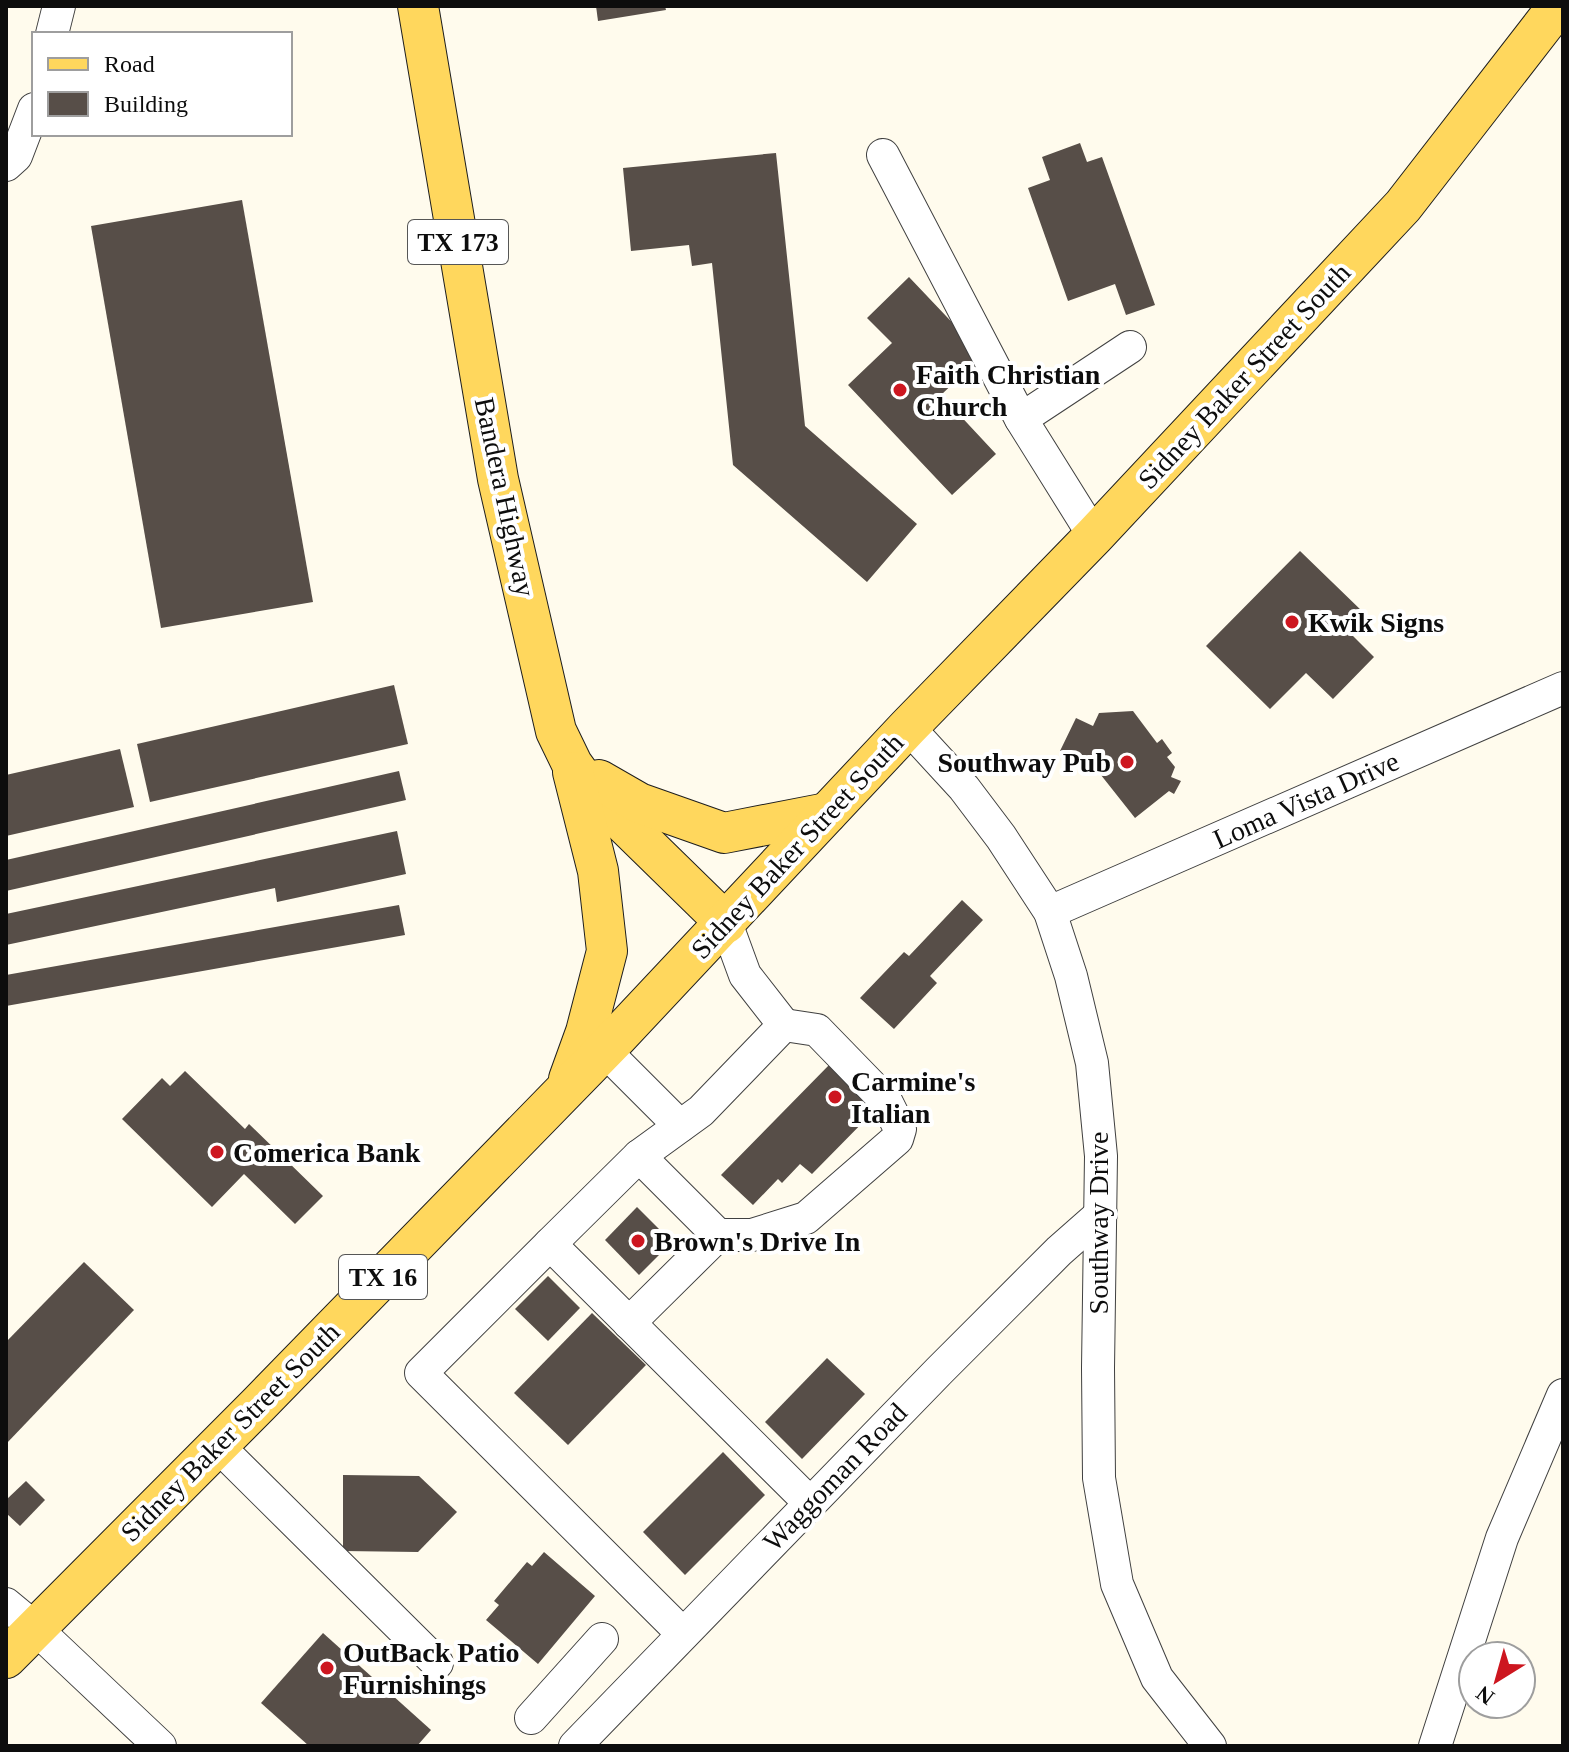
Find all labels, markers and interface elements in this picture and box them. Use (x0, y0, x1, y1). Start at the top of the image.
legend (32, 32, 292, 136)
text: Road (104, 51, 155, 77)
text: Building (104, 91, 188, 117)
road number: TX 173 (408, 220, 508, 264)
street label: Sidney Baker Street South (1132, 257, 1356, 495)
place label: Faith Christian Church (916, 359, 1101, 422)
marker: Faith Christian Church (891, 381, 909, 399)
street label: Bandera Highway (469, 395, 541, 599)
place label: Kwik Signs (1308, 607, 1444, 638)
marker: Kwik Signs (1283, 613, 1301, 631)
street label: Sidney Baker Street South (685, 727, 909, 965)
street label: Loma Vista Drive (1208, 745, 1404, 855)
place label: Southway Pub (937, 747, 1111, 778)
marker: Southway Pub (1118, 753, 1136, 771)
place label: Carmine's Italian (851, 1066, 976, 1129)
marker: Carmine's Italian (826, 1088, 844, 1106)
street label: Southway Drive (1083, 1132, 1114, 1314)
place label: Comerica Bank (233, 1137, 421, 1168)
marker: Comerica Bank (208, 1143, 226, 1161)
place label: Brown's Drive In (654, 1226, 861, 1257)
marker: Brown's Drive In (629, 1232, 647, 1250)
road number: TX 16 (339, 1255, 427, 1299)
street label: Sidney Baker Street South (114, 1316, 346, 1548)
street label: Waggoman Road (757, 1397, 913, 1557)
place label: OutBack Patio Furnishings (343, 1637, 520, 1700)
north arrow (1457, 1640, 1537, 1720)
marker: OutBack Patio Furnishings (318, 1659, 336, 1677)
text: N (1471, 1681, 1499, 1710)

